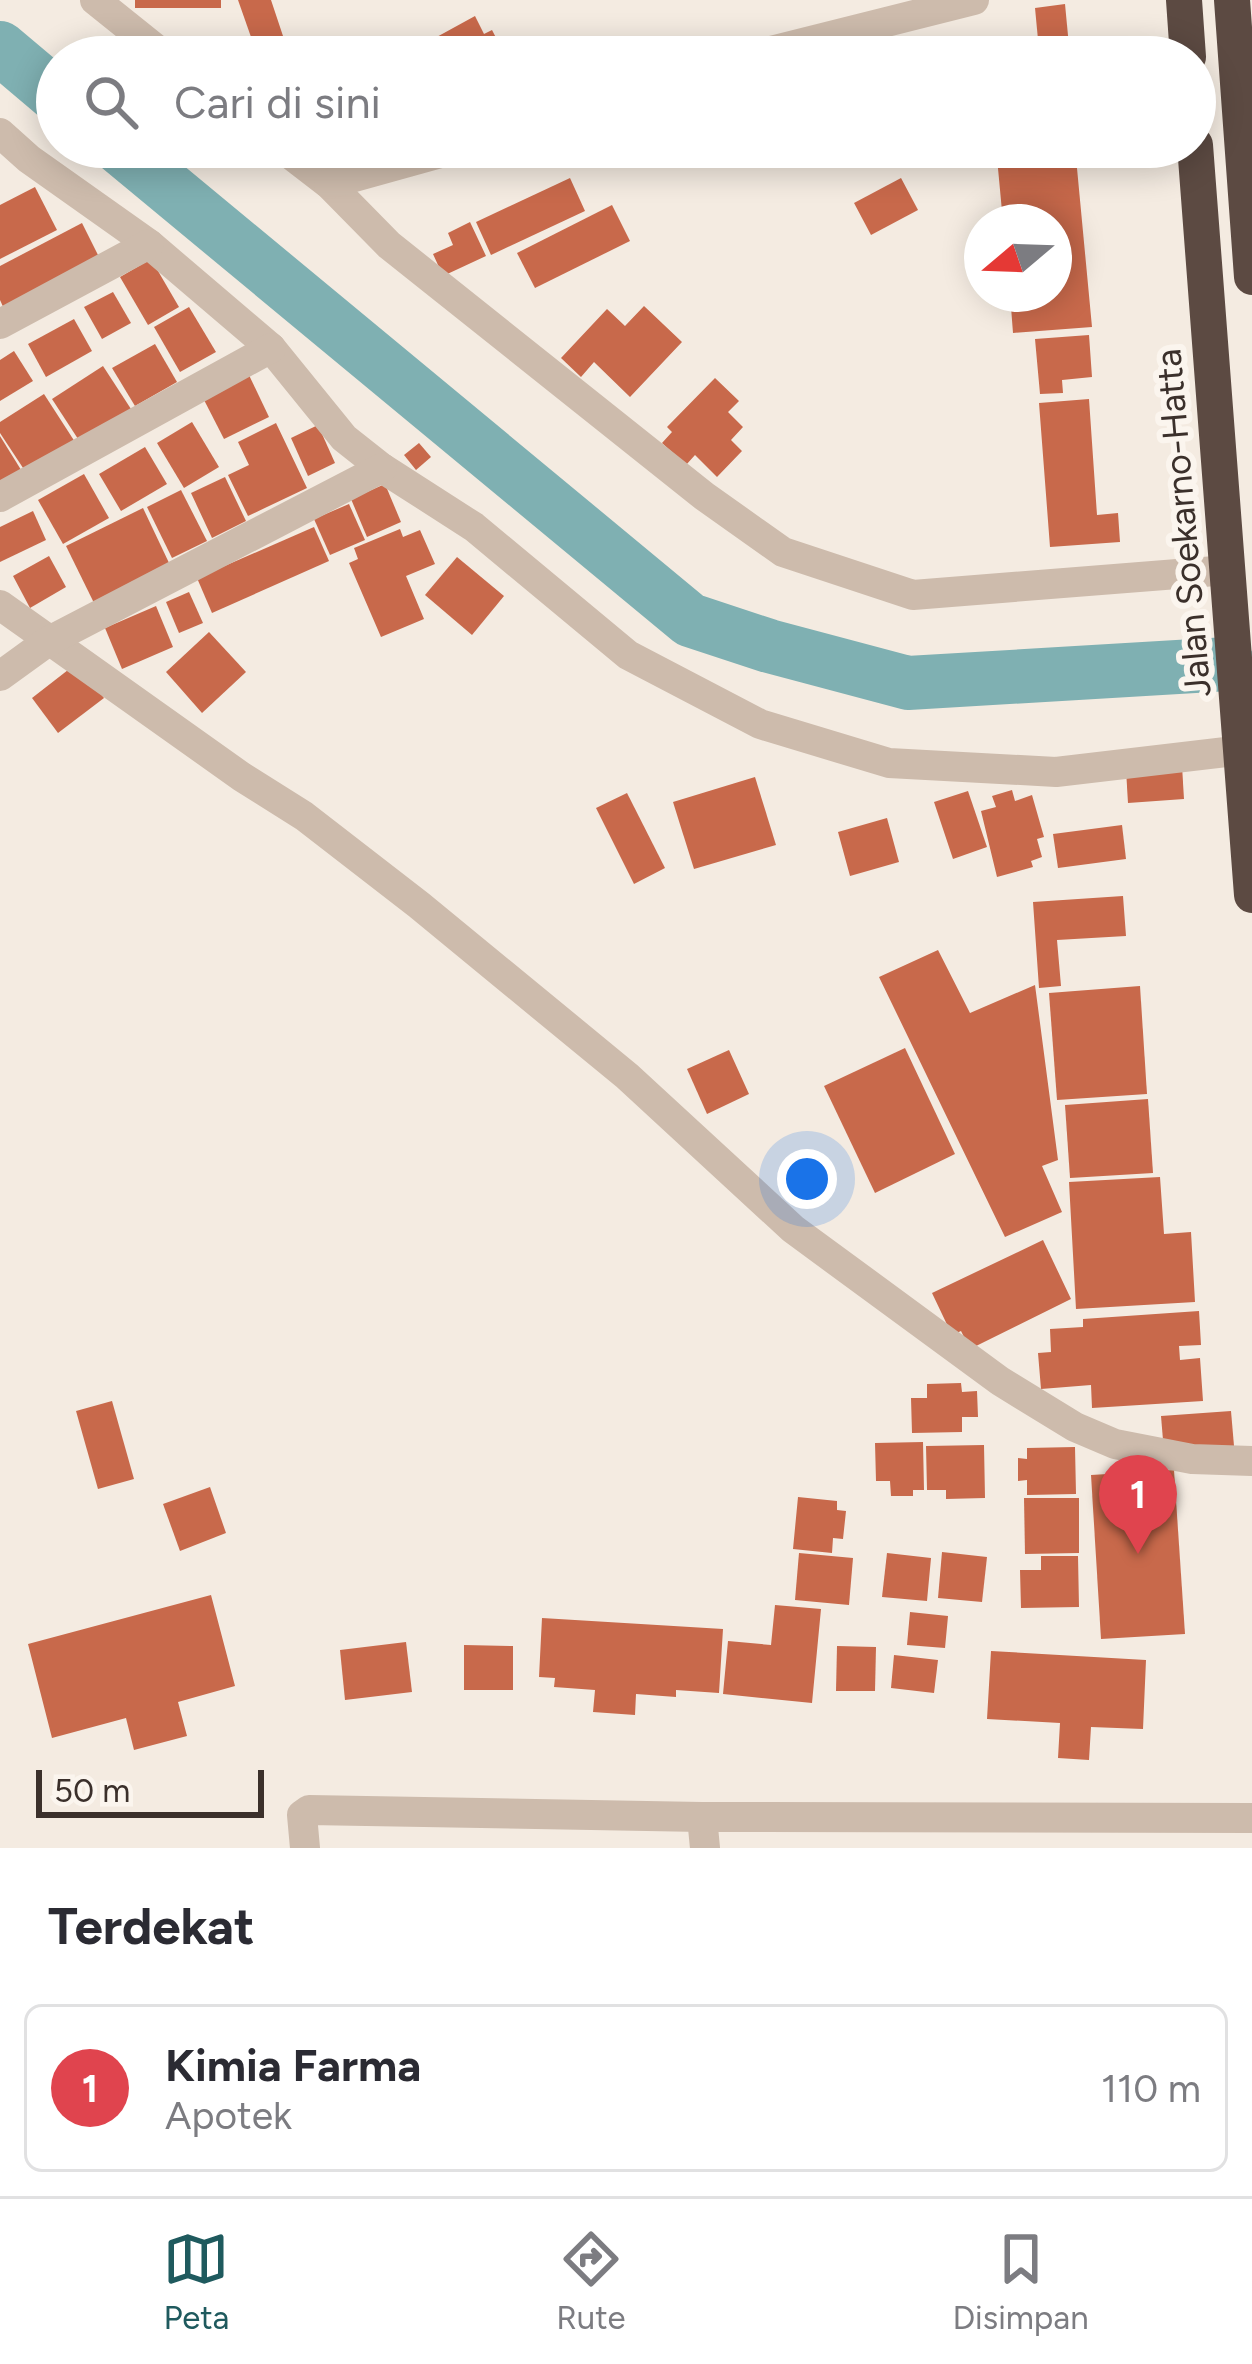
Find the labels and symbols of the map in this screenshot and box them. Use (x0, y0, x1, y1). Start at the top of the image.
north arrow (964, 204, 1072, 312)
street label: Jalan Soekarno-Hatta (1146, 347, 1220, 699)
your location (777, 1149, 837, 1209)
pin: 1 (1099, 1455, 1177, 1554)
scale bar (36, 1764, 264, 1817)

